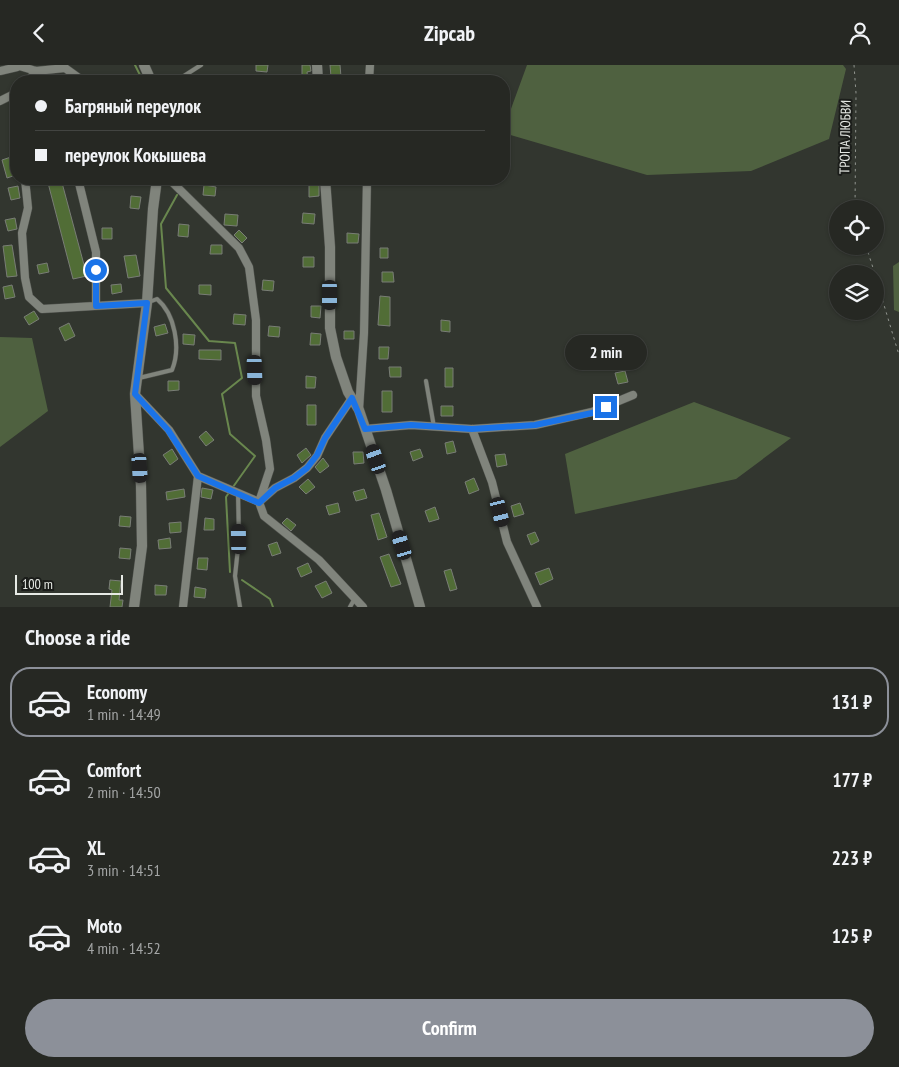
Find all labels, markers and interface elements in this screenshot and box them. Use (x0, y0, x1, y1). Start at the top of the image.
icon: back (25, 19, 53, 47)
text: Zipcab (424, 19, 475, 47)
icon: person (846, 19, 874, 47)
text: Багряный переулок (65, 94, 201, 118)
street label: ТРОПА ЛЮБВИ (835, 100, 855, 174)
text: переулок Кокышева (65, 143, 206, 167)
map controls (829, 200, 884, 320)
button: locate (829, 200, 884, 255)
route start (85, 259, 107, 281)
button: layers (829, 265, 884, 320)
car (322, 280, 337, 310)
callout: 2 min (565, 335, 647, 369)
text: 2 min (590, 342, 622, 362)
car (246, 355, 263, 385)
route end (595, 396, 617, 418)
car (364, 442, 387, 476)
car (131, 453, 148, 483)
car (489, 496, 510, 528)
car (231, 524, 246, 554)
car (390, 528, 413, 562)
scale bar (15, 572, 122, 595)
text: 100 m (22, 575, 53, 593)
text: Choose a ride (25, 623, 130, 651)
icon: car (27, 680, 72, 725)
text: Economy (87, 680, 147, 704)
text: 131 ₽ (832, 690, 872, 714)
text: 1 min · 14:49 (87, 704, 161, 724)
icon: car (27, 758, 72, 803)
text: Comfort (87, 758, 141, 782)
text: 177 ₽ (833, 768, 872, 792)
text: 2 min · 14:50 (87, 782, 161, 802)
icon: car (27, 836, 72, 881)
text: XL (87, 836, 105, 860)
text: 223 ₽ (832, 846, 872, 870)
text: 3 min · 14:51 (87, 860, 161, 880)
icon: car (27, 914, 72, 959)
text: Moto (87, 914, 122, 938)
text: 125 ₽ (832, 924, 872, 948)
text: 4 min · 14:52 (87, 938, 161, 958)
button: Confirm (25, 999, 874, 1057)

